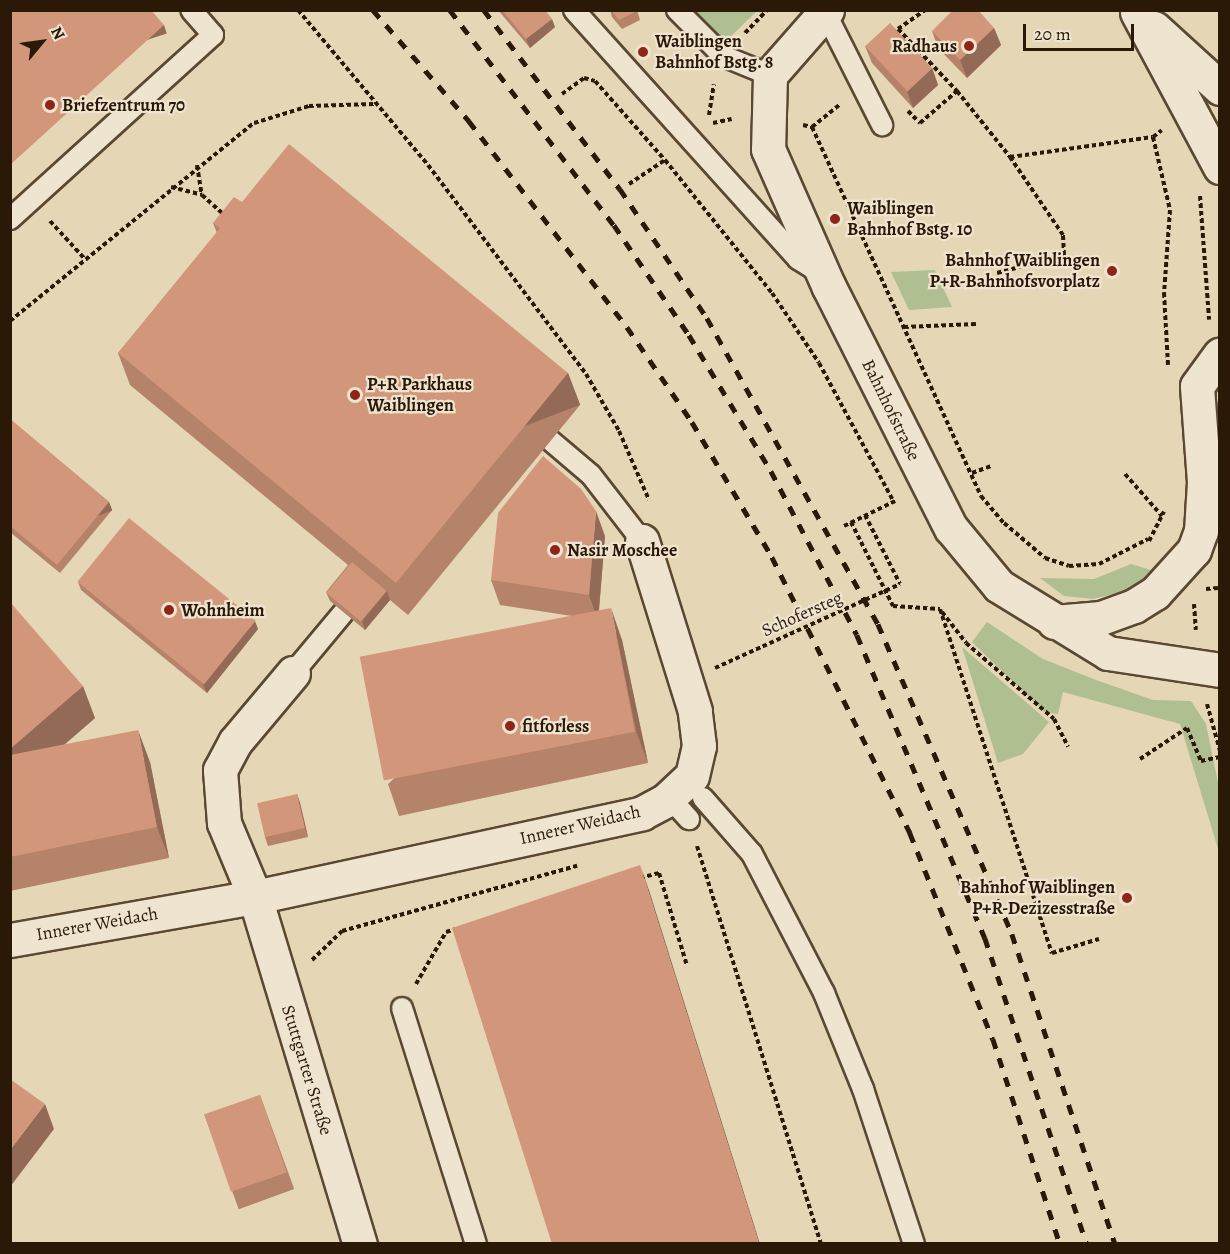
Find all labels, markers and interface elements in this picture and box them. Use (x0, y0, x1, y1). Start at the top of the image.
north arrow (12, 12, 72, 72)
scale bar (1026, 12, 1137, 50)
text: 20 m (1034, 22, 1071, 46)
text: N (45, 23, 70, 44)
place label: Waiblingen Bahnhof Bstg. 8 (655, 31, 774, 74)
place label: Radhaus (892, 35, 957, 57)
marker: Radhaus (962, 39, 976, 53)
marker: Waiblingen Bahnhof Bstg. 8 (636, 45, 650, 59)
place label: Briefzentrum 70 (62, 94, 185, 116)
marker: Briefzentrum 70 (43, 98, 57, 112)
place label: Waiblingen Bahnhof Bstg. 10 (847, 198, 973, 240)
marker: Waiblingen Bahnhof Bstg. 10 (828, 212, 842, 226)
place label: Bahnhof Waiblingen P+R-Bahnhofsvorplatz (930, 250, 1100, 292)
marker: Bahnhof Waiblingen P+R-Bahnhofsvorplatz (1105, 264, 1119, 278)
street label: Bahnhofstraße (857, 356, 925, 464)
place label: P+R Parkhaus Waiblingen (367, 374, 472, 416)
marker: P+R Parkhaus Waiblingen (348, 388, 362, 402)
place label: Nasir Moschee (567, 539, 677, 561)
marker: Nasir Moschee (548, 543, 562, 557)
street label: Schofersteg (758, 587, 846, 641)
place label: Wohnheim (181, 599, 265, 621)
marker: Wohnheim (162, 603, 176, 617)
place label: fitforless (522, 715, 589, 737)
marker: fitforless (503, 719, 517, 733)
street label: Innerer Weidach (518, 801, 642, 849)
place label: Bahnhof Waiblingen P+R-Dezizesstraße (960, 877, 1115, 920)
marker: Bahnhof Waiblingen P+R-Dezizesstraße (1120, 891, 1134, 905)
street label: Innerer Weidach (34, 903, 160, 945)
street label: Stuttgarter Straße (277, 1002, 337, 1138)

